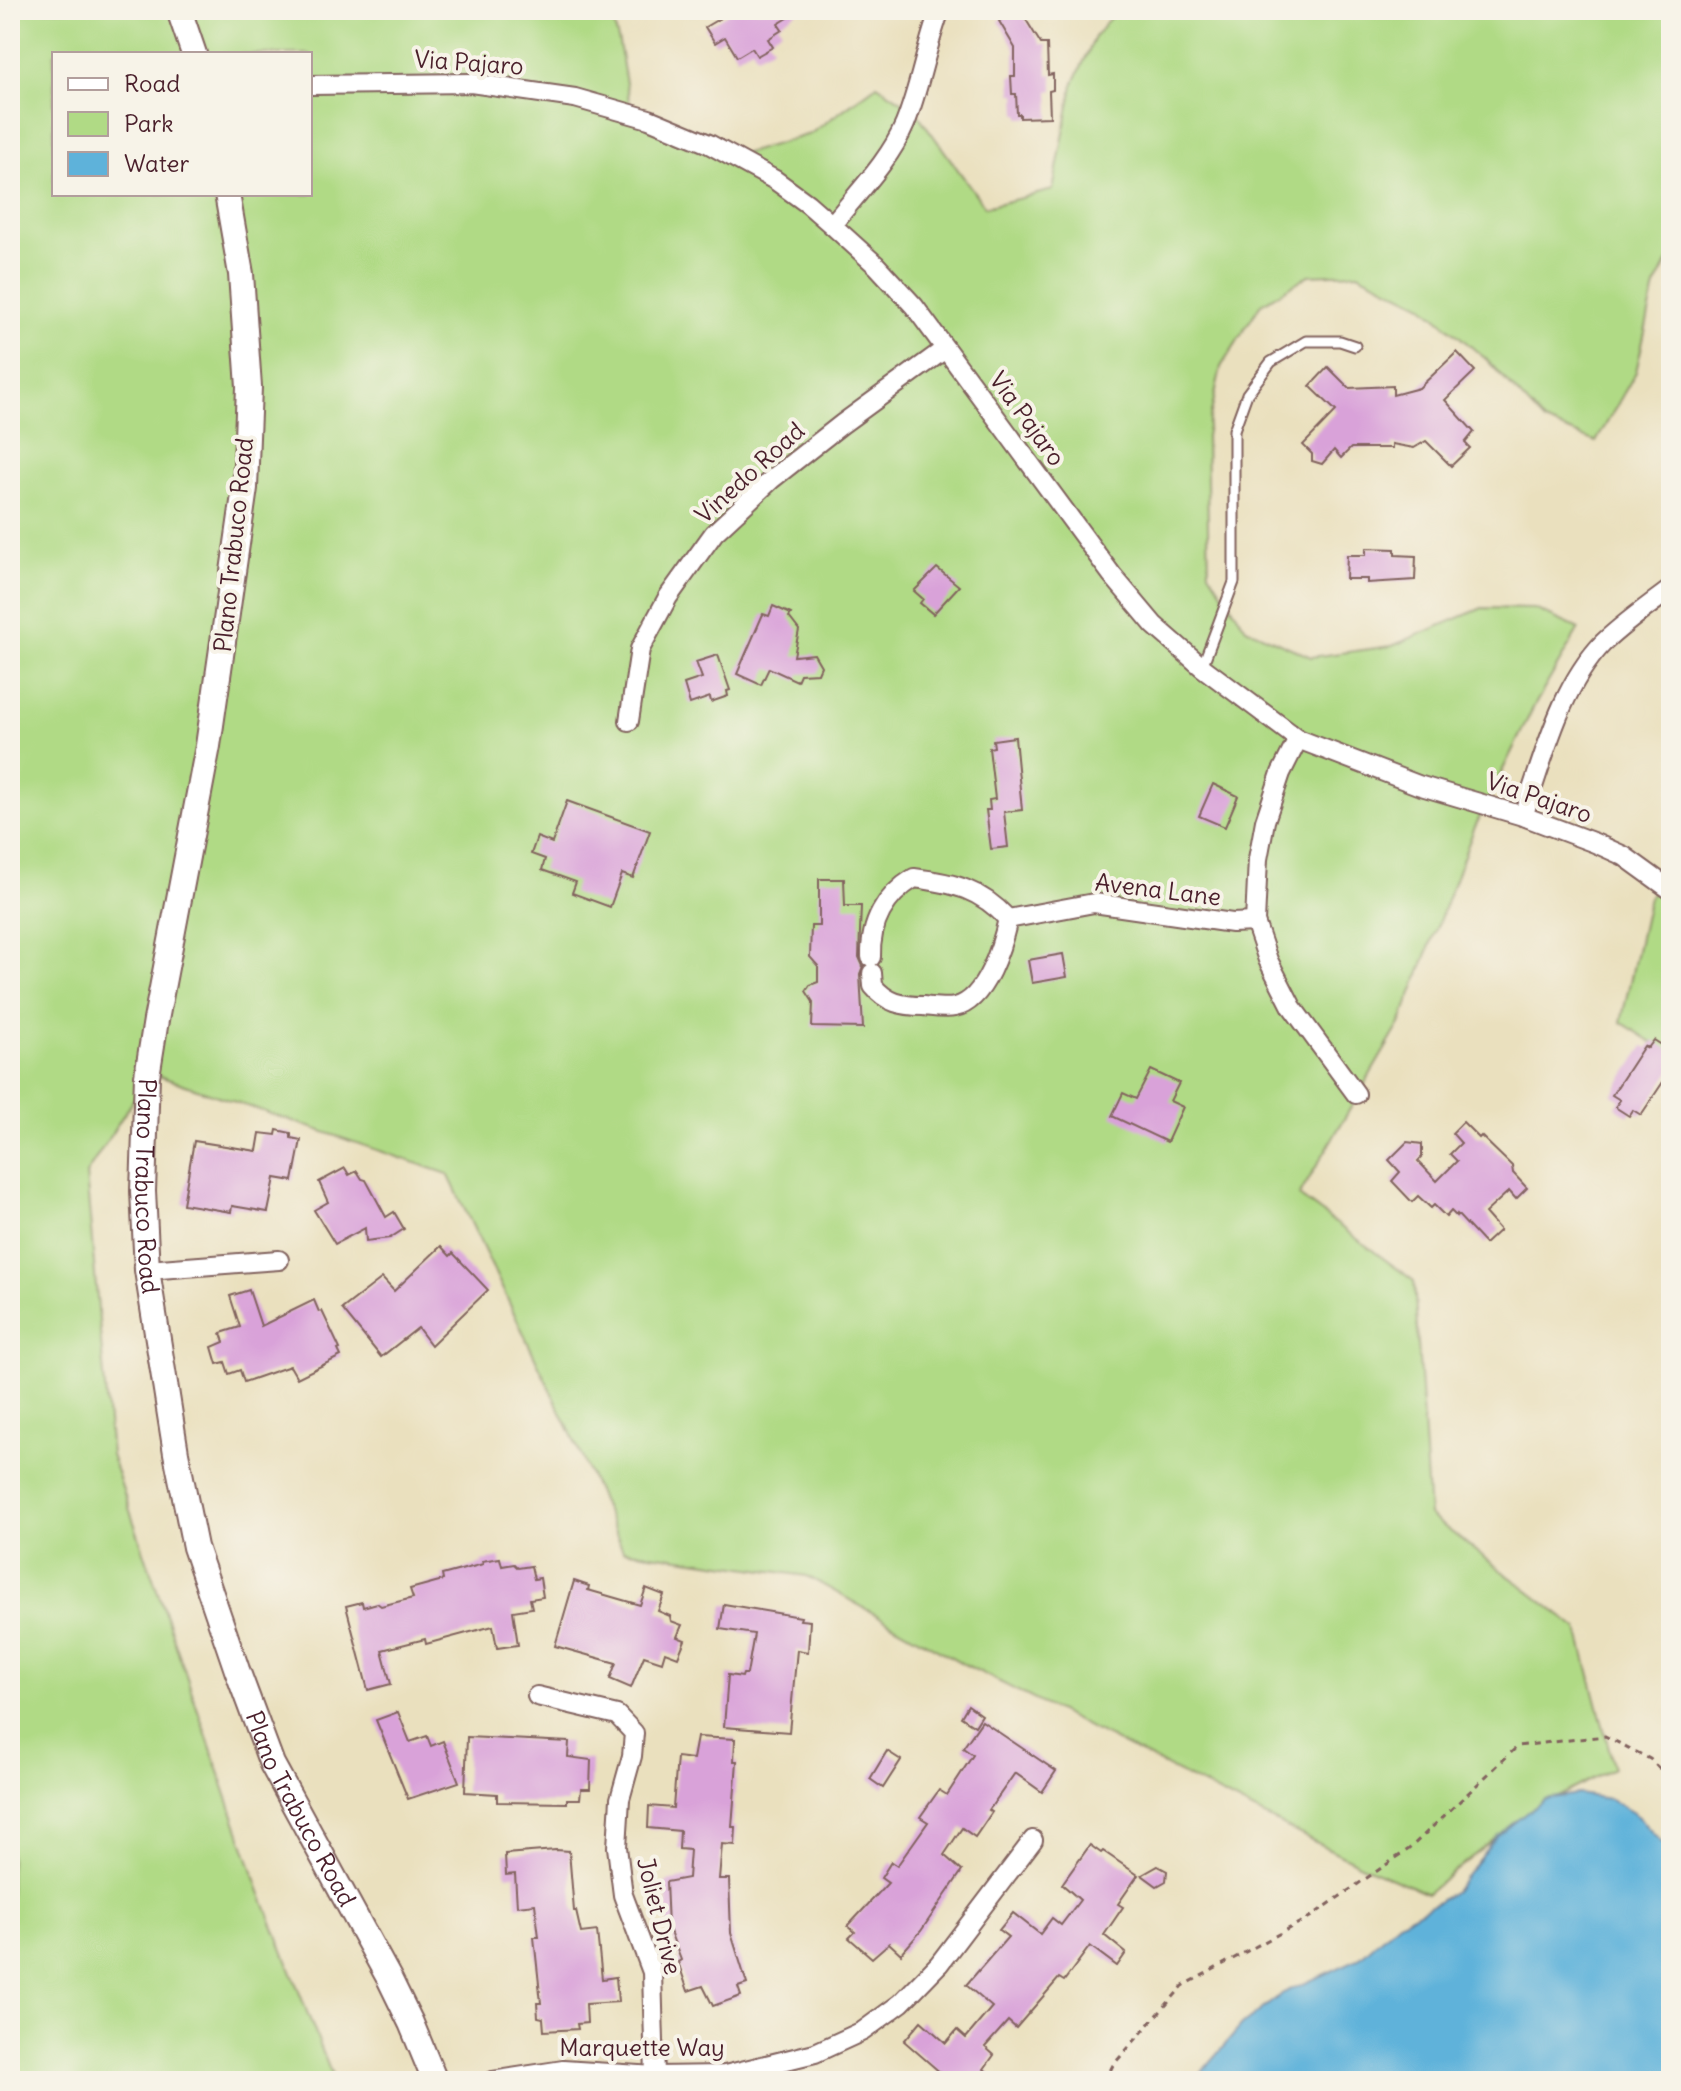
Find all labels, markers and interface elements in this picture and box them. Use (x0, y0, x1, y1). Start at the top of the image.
street label: Via Pajaro (413, 43, 525, 81)
legend (52, 52, 312, 196)
text: Road (124, 68, 180, 98)
text: Park (124, 108, 174, 138)
text: Water (124, 148, 189, 178)
street label: Via Pajaro (984, 365, 1072, 472)
street label: Vinedo Road (688, 415, 810, 529)
street label: Plano Trabuco Road (207, 436, 259, 654)
street label: Via Pajaro (1483, 765, 1596, 829)
street label: Avena Lane (1093, 866, 1223, 912)
street label: Plano Trabuco Road (129, 1078, 167, 1296)
street label: Plano Trabuco Road (240, 1707, 363, 1911)
street label: Joliet Drive (631, 1854, 689, 1978)
street label: Marquette Way (559, 2032, 725, 2062)

